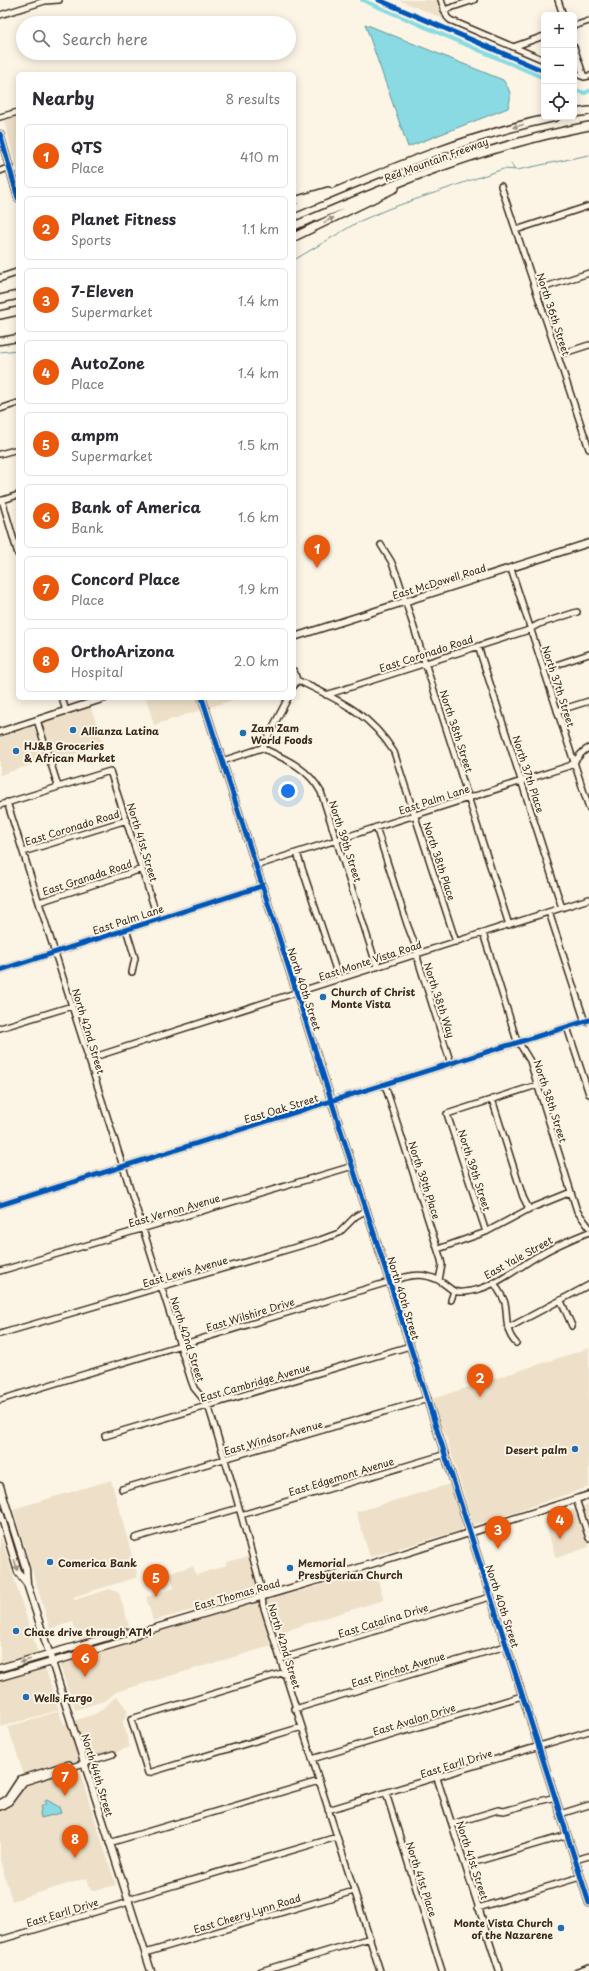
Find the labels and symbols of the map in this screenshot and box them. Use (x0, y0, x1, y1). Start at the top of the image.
one-way arrow (512, 123, 524, 129)
street label: Red Mountain Freeway (382, 133, 490, 186)
one-way arrow (323, 217, 335, 223)
street label: North 36th Street (534, 271, 574, 357)
pin: 1 (304, 535, 330, 568)
street label: East McDowell Road (390, 560, 488, 602)
street label: East Coronado Road (377, 631, 475, 675)
street label: North 37th Street (539, 643, 579, 729)
street label: North 38th Street (437, 688, 477, 774)
place label: Zam Zam World Foods (251, 720, 313, 747)
place label: Allianza Latina (80, 723, 159, 738)
marker: Allianza Latina (68, 725, 78, 735)
marker: Zam Zam World Foods (238, 728, 248, 738)
street label: North 37th Place (509, 733, 549, 815)
place label: HJ&B Groceries & African Market (24, 738, 115, 765)
marker: HJ&B Groceries & African Market (11, 746, 21, 756)
street label: East Palm Lane (396, 780, 472, 818)
your location (278, 781, 298, 801)
street label: North 39th Street (326, 798, 366, 884)
street label: North 41st Street (124, 801, 162, 884)
street label: East Coronado Road (23, 805, 121, 849)
street label: North 38th Place (420, 820, 460, 902)
street label: East Granada Road (40, 855, 134, 899)
street label: East Palm Lane (90, 900, 166, 938)
street label: East Monte Vista Road (316, 936, 424, 984)
street label: North 40th Street (285, 946, 325, 1032)
street label: North 38th Way (421, 960, 459, 1040)
place label: Church of Christ Monte Vista (331, 984, 415, 1011)
street label: North 42nd Street (69, 986, 109, 1076)
marker: Church of Christ Monte Vista (318, 992, 328, 1002)
street label: North 38th Street (531, 1058, 571, 1144)
street label: East Oak Street (242, 1090, 320, 1126)
street label: North 39th Street (455, 1127, 495, 1213)
street label: North 39th Place (405, 1139, 445, 1221)
street label: East Vernon Avenue (126, 1190, 222, 1230)
street label: East Yale Street (481, 1232, 555, 1282)
street label: East Lewis Avenue (141, 1252, 230, 1290)
street label: North 40th Street (384, 1254, 424, 1342)
street label: East Wilshire Drive (204, 1293, 296, 1335)
street label: North 42nd Street (167, 1295, 209, 1383)
street label: East Cambridge Avenue (198, 1359, 312, 1405)
pin: 2 (467, 1364, 493, 1397)
street label: East Windsor Avenue (222, 1416, 324, 1458)
place label: Desert palm (505, 1442, 567, 1457)
marker: Desert palm (570, 1444, 580, 1454)
street label: East Edgemont Avenue (286, 1453, 396, 1499)
pin: 4 (547, 1506, 573, 1539)
pin: 3 (485, 1516, 511, 1549)
place label: Comerica Bank (58, 1555, 137, 1570)
place label: Memorial Presbyterian Church (298, 1555, 403, 1583)
marker: Comerica Bank (45, 1557, 55, 1567)
one-way arrow (13, 1559, 19, 1571)
marker: Memorial Presbyterian Church (285, 1563, 295, 1573)
street label: North 40th Street (483, 1563, 523, 1649)
pin: 5 (143, 1564, 169, 1597)
street label: East Thomas Road (192, 1574, 282, 1613)
street label: East Catalina Drive (336, 1599, 430, 1641)
street label: North 42nd Street (265, 1601, 305, 1691)
place label: Chase drive through ATM (24, 1624, 152, 1639)
marker: Chase drive through ATM (11, 1626, 21, 1636)
pin: 6 (72, 1644, 98, 1677)
street label: East Pinchot Avenue (349, 1647, 447, 1690)
one-way arrow (18, 1658, 30, 1664)
place label: Wells Fargo (34, 1690, 92, 1705)
marker: Wells Fargo (21, 1692, 31, 1702)
street label: East Avalon Drive (371, 1699, 457, 1739)
street label: North 44th Street (78, 1732, 118, 1818)
street label: East Earll Drive (418, 1745, 494, 1781)
pin: 7 (52, 1763, 78, 1796)
street label: North 41st Street (453, 1819, 493, 1901)
pin: 8 (62, 1825, 88, 1858)
street label: North 41st Place (403, 1839, 441, 1919)
street label: East Cheery Lynn Road (192, 1890, 303, 1937)
street label: East Earll Drive (24, 1894, 100, 1930)
place label: Monte Vista Church of the Nazarene (454, 1915, 554, 1942)
marker: Monte Vista Church of the Nazarene (556, 1923, 566, 1933)

